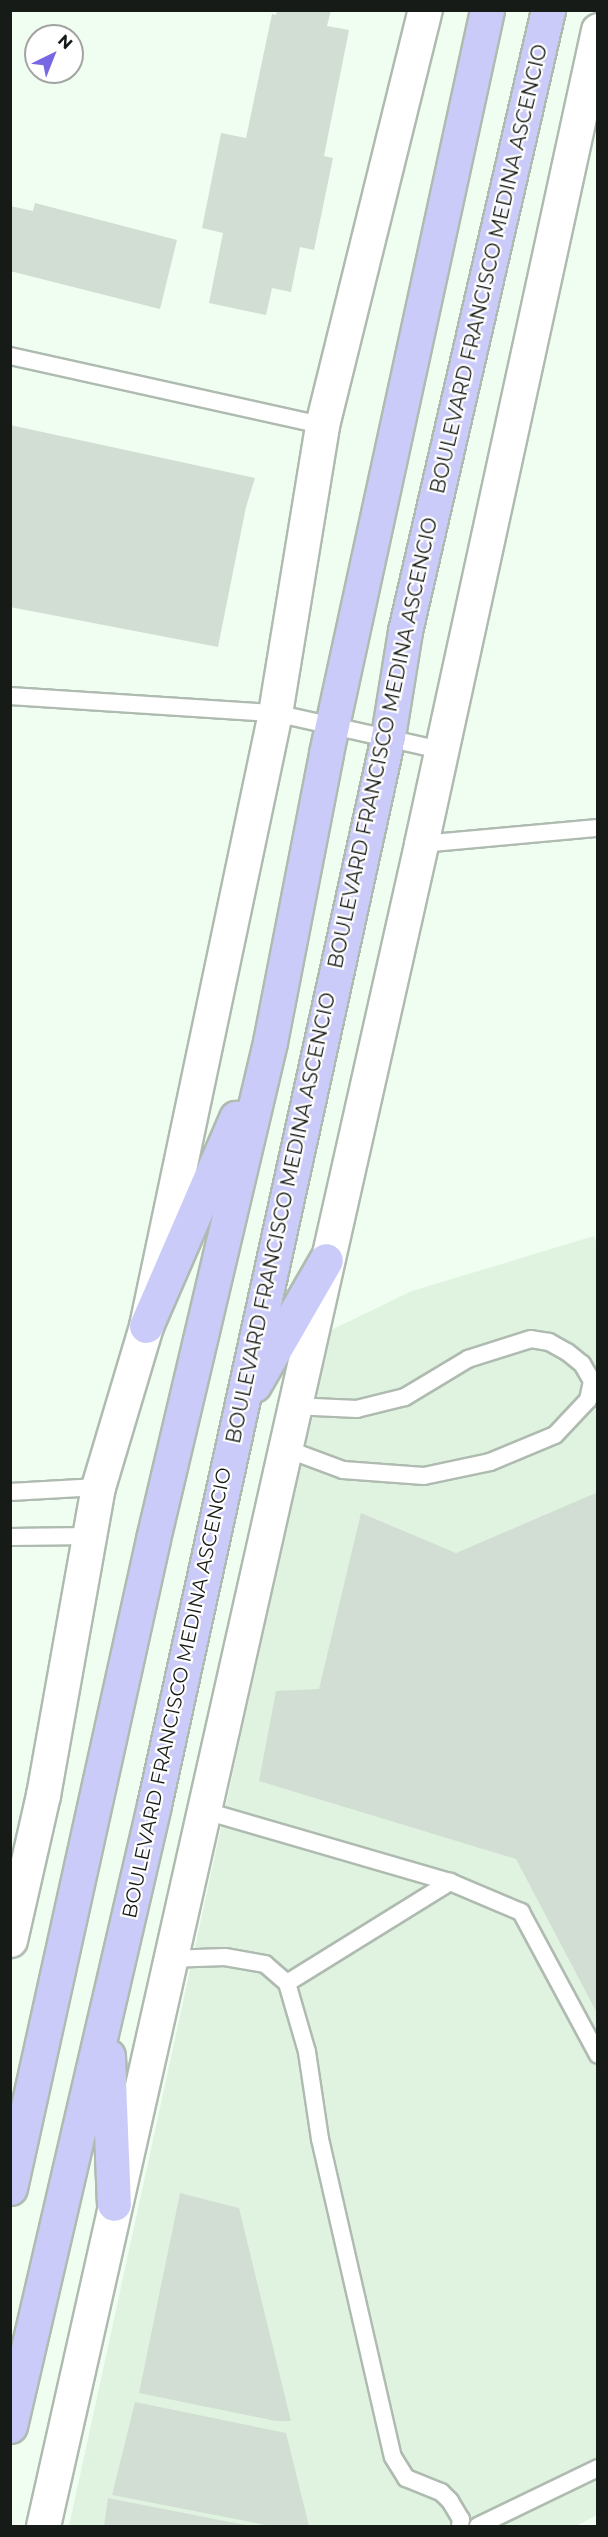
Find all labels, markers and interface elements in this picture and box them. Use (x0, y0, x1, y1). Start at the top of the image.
north arrow (24, 24, 84, 84)
text: N (54, 31, 76, 53)
street label: BOULEVARD FRANCISCO MEDINA ASCENCIO (426, 42, 552, 496)
street label: BOULEVARD FRANCISCO MEDINA ASCENCIO (323, 515, 443, 971)
street label: BOULEVARD FRANCISCO MEDINA ASCENCIO (221, 990, 341, 1446)
street label: BOULEVARD FRANCISCO MEDINA ASCENCIO (117, 1465, 237, 1921)

